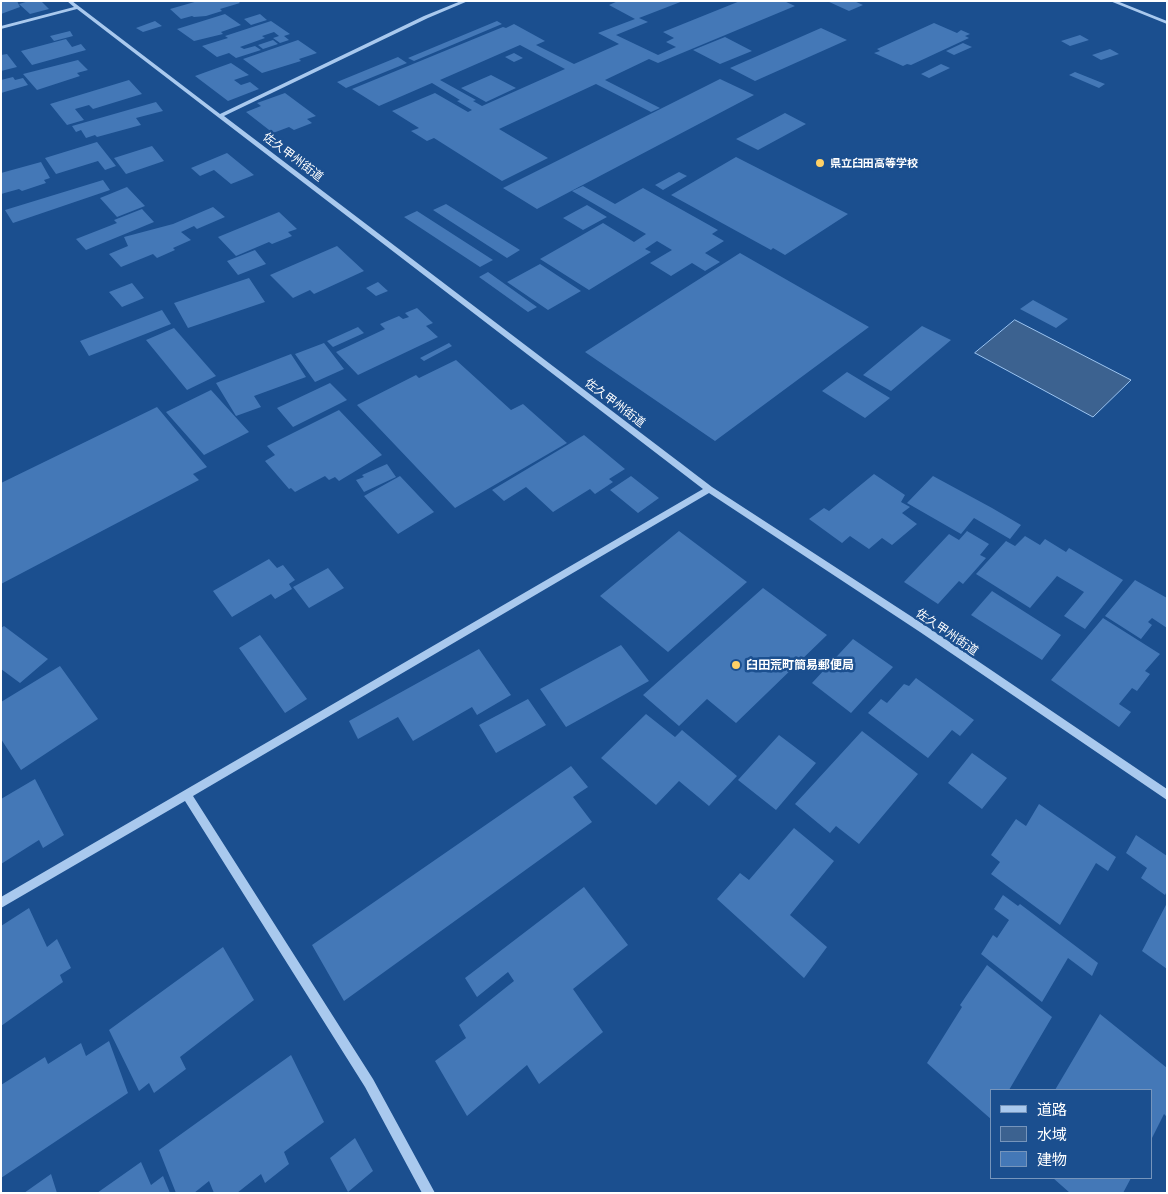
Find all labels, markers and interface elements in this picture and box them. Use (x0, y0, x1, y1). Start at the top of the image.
street label: 佐久甲州街道 (260, 130, 326, 184)
place label: 県立臼田高等学校 (830, 156, 918, 170)
marker: 県立臼田高等学校 (814, 157, 826, 169)
street label: 佐久甲州街道 (582, 376, 648, 430)
street label: 佐久甲州街道 (913, 606, 981, 658)
place label: 臼田荒町簡易郵便局 (746, 658, 854, 672)
marker: 臼田荒町簡易郵便局 (730, 659, 742, 671)
legend (990, 1089, 1153, 1179)
text: 道路 (1037, 1100, 1067, 1118)
text: 水域 (1037, 1125, 1067, 1143)
text: 建物 (1037, 1150, 1067, 1168)

